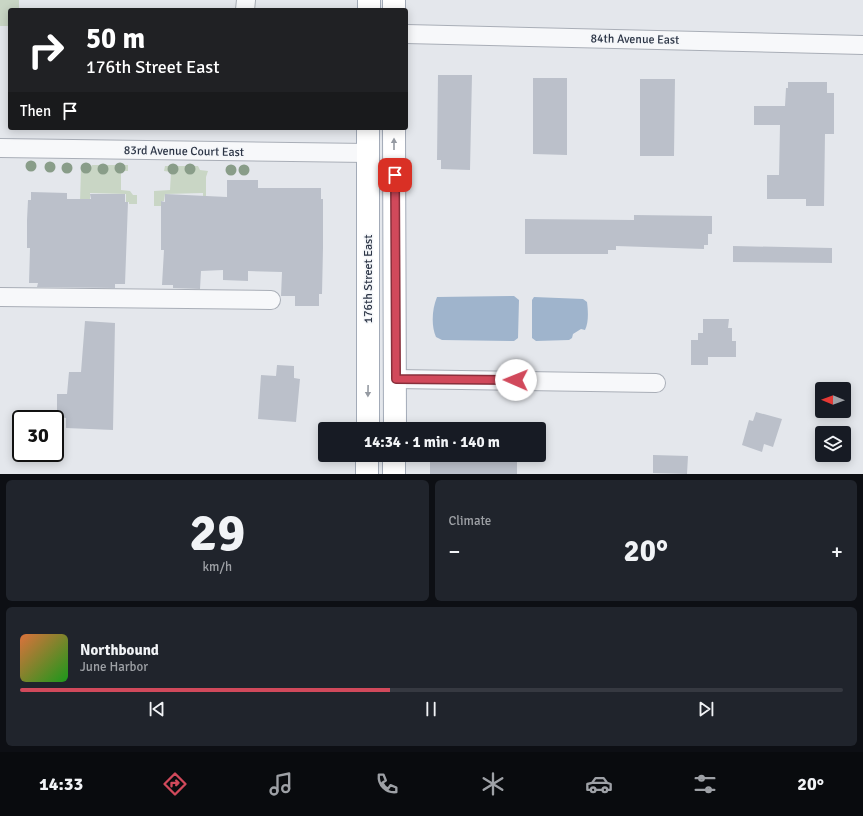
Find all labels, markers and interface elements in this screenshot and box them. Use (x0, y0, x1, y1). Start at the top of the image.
text: 50 m (86, 22, 145, 56)
icon: right (20, 24, 72, 76)
street label: 84th Avenue East (590, 31, 679, 48)
text: 176th Street East (86, 56, 219, 78)
icon: arrive (59, 100, 81, 122)
text: Then (20, 102, 51, 120)
one-way arrow (391, 138, 398, 150)
street label: 83rd Avenue Court East (124, 143, 244, 160)
pin (378, 158, 412, 192)
icon: arrive (384, 164, 406, 186)
street label: 176th Street East (361, 235, 376, 323)
position arrow (495, 359, 537, 401)
north arrow (815, 382, 851, 418)
map controls (815, 382, 851, 462)
one-way arrow (365, 385, 372, 397)
speed limit sign: 30 (12, 410, 64, 462)
button: layers (815, 426, 851, 462)
text: 14:34 · 1 min · 140 m (364, 433, 500, 451)
text: 29 (189, 501, 245, 565)
text: Climate (449, 513, 491, 529)
text: 20° (624, 533, 668, 570)
text: − (449, 538, 460, 565)
text: + (831, 538, 843, 565)
text: km/h (203, 559, 232, 575)
text: Northbound (80, 641, 159, 659)
text: June Harbor (80, 659, 148, 675)
icon: previous (146, 698, 168, 720)
icon: pause (420, 698, 442, 720)
icon: next (695, 698, 717, 720)
icon: directions (161, 770, 189, 798)
icon: music (267, 770, 295, 798)
icon: phone (373, 770, 401, 798)
icon: climate (479, 770, 507, 798)
icon: car (585, 770, 613, 798)
icon: filters (691, 770, 719, 798)
text: 14:33 (39, 773, 83, 795)
text: 20° (797, 773, 824, 795)

